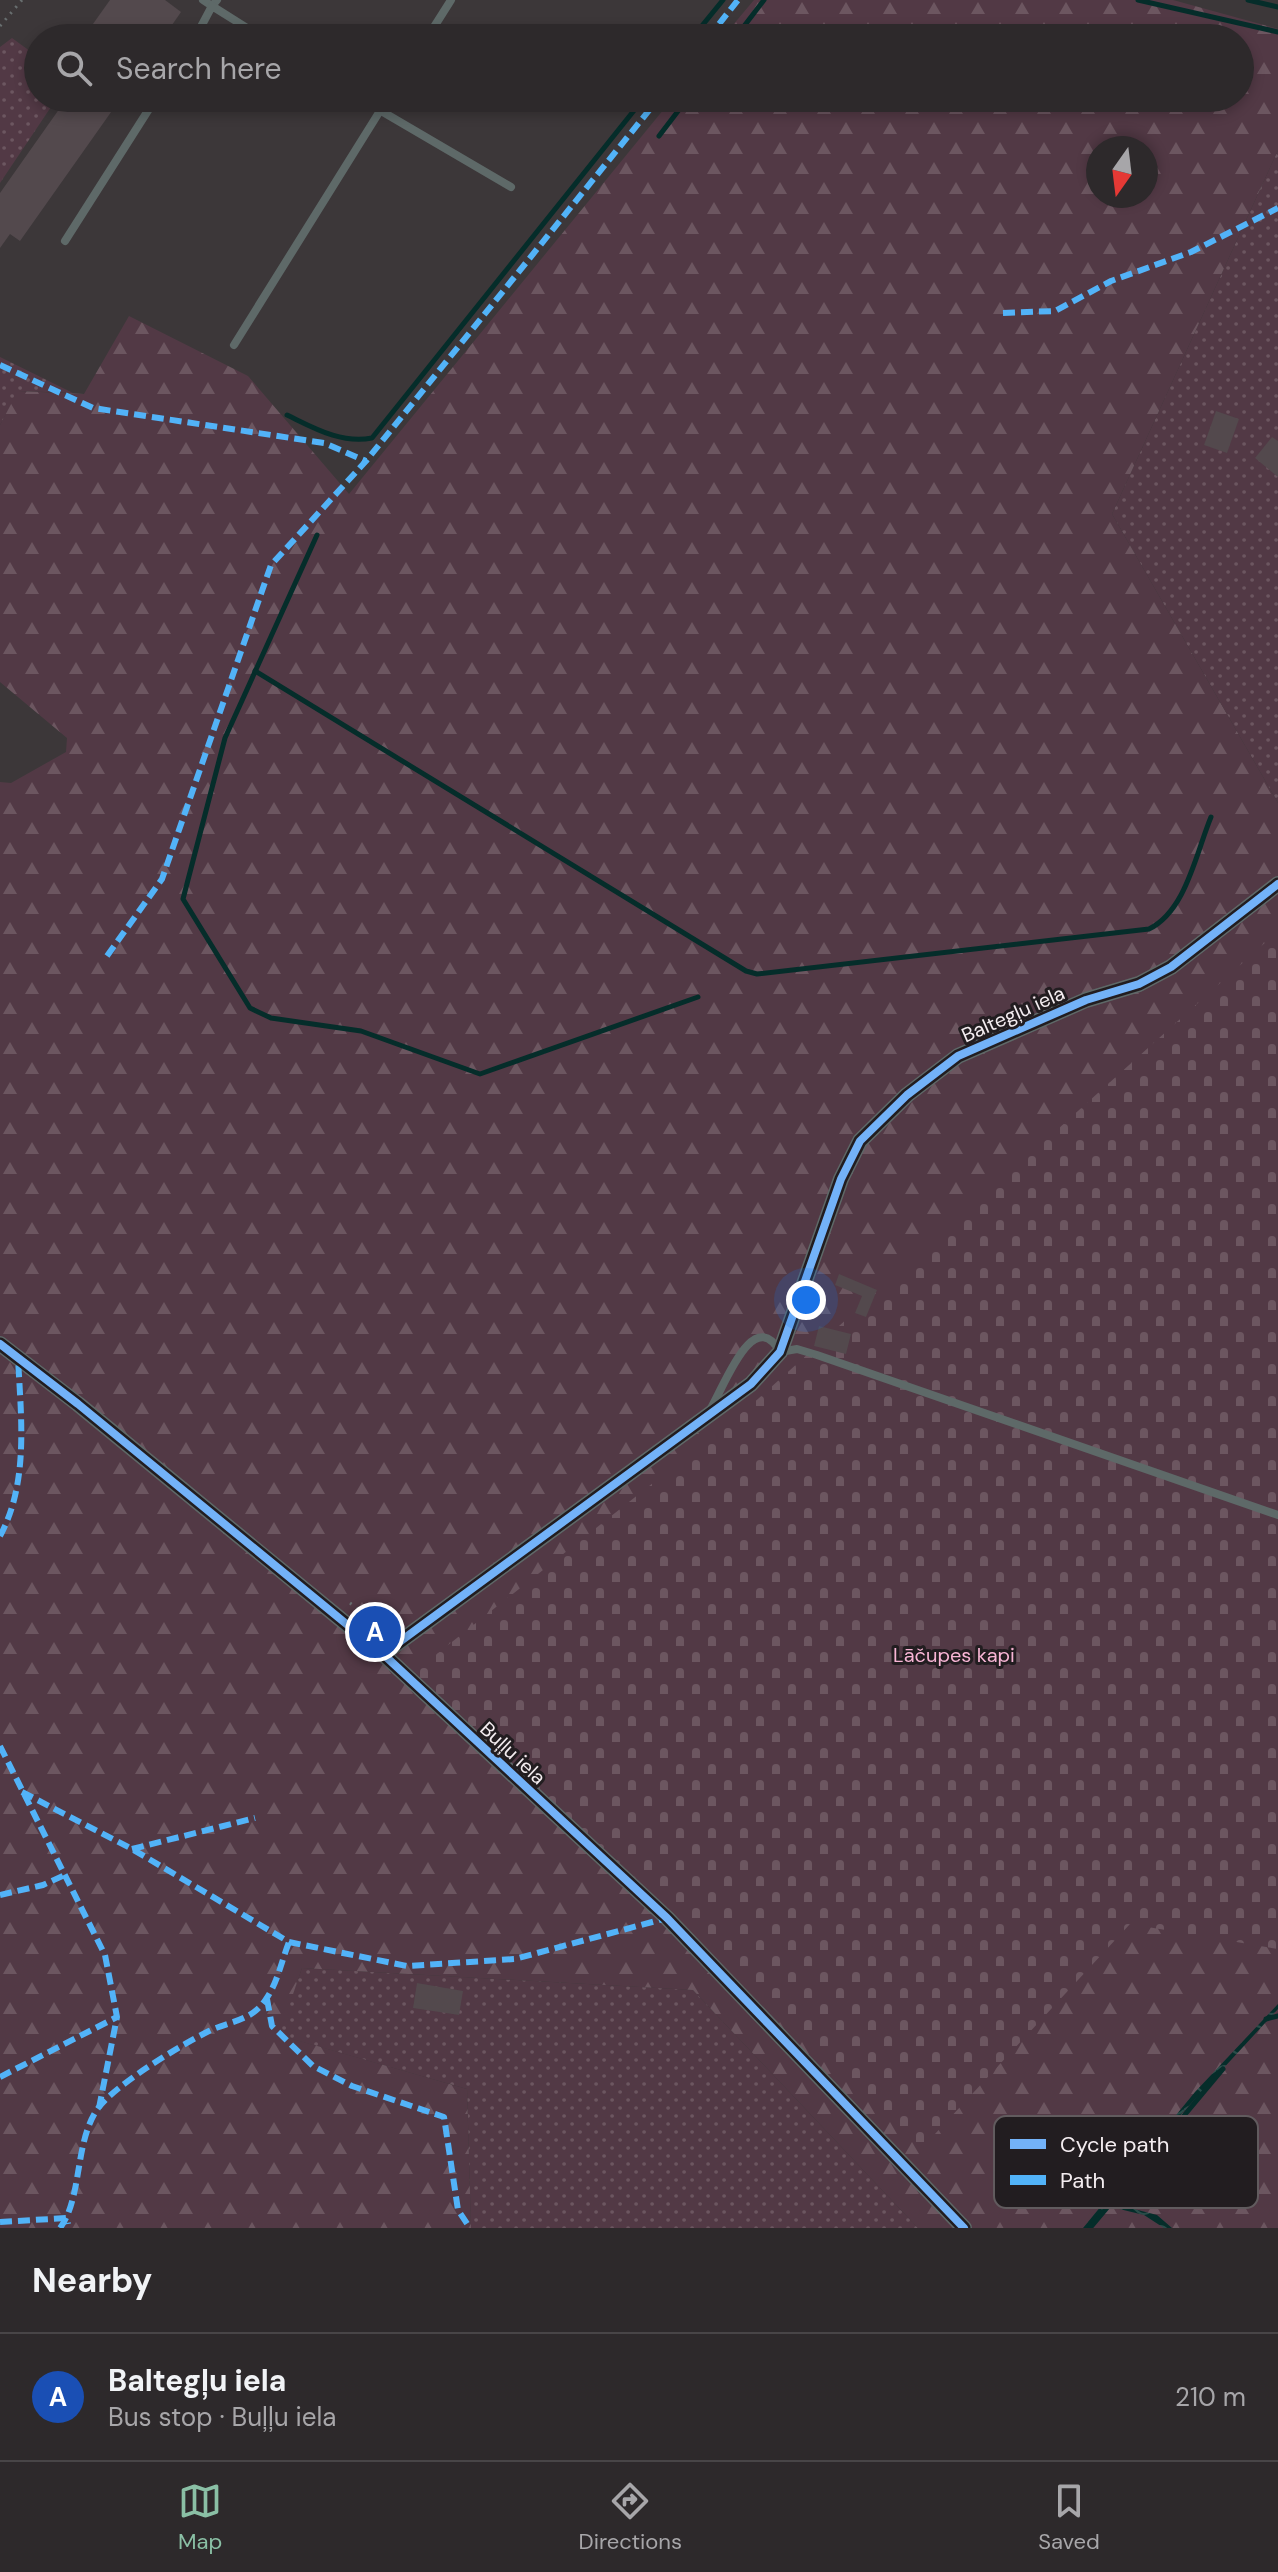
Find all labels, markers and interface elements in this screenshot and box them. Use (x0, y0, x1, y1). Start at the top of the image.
search box (24, 24, 1254, 112)
icon: search (52, 46, 96, 90)
text: Search here (116, 49, 282, 88)
north arrow (1086, 136, 1158, 208)
street label: Baltegļu iela (957, 980, 1069, 1048)
your location (786, 1280, 826, 1320)
pin: A (349, 1602, 401, 1662)
park label: Lāčupes kapi (893, 1642, 1015, 1668)
street label: Buļļu iela (475, 1716, 551, 1790)
legend (994, 2116, 1258, 2208)
text: Cycle path (1060, 2130, 1170, 2159)
text: Path (1060, 2166, 1105, 2195)
text: Nearby (32, 2258, 152, 2303)
text: Baltegļu iela (108, 2361, 286, 2400)
text: A (49, 2380, 67, 2414)
text: 210 m (1175, 2380, 1246, 2414)
text: Bus stop · Buļļu iela (108, 2400, 336, 2434)
tab: Map (178, 2479, 222, 2556)
tab: Directions (579, 2479, 682, 2556)
tab: Saved (1038, 2479, 1100, 2556)

